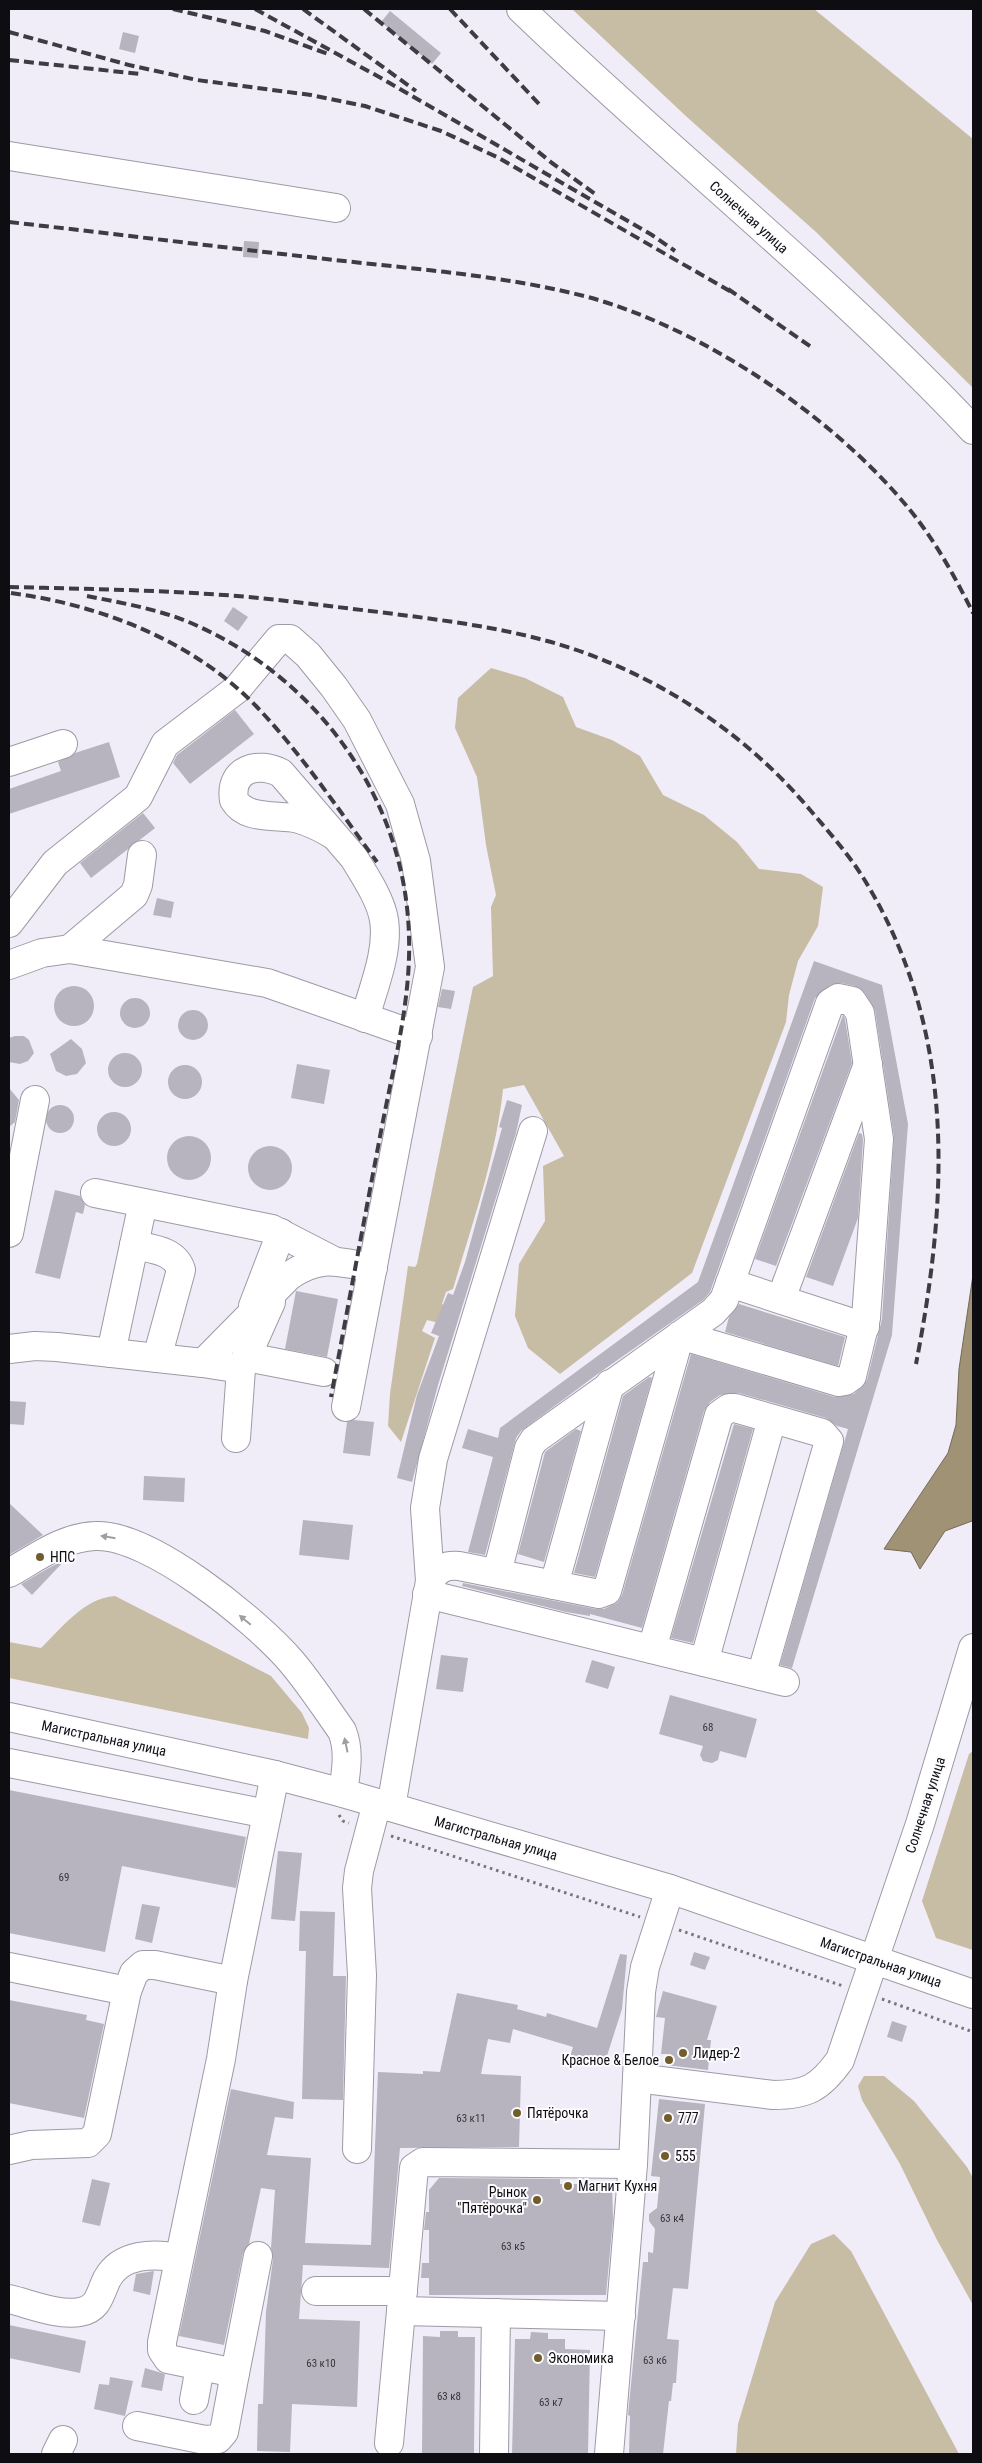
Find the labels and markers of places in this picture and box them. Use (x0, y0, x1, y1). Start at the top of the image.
place label: НПС (50, 1549, 75, 1565)
marker: НПС (34, 1551, 46, 1563)
place label: Лидер-2 (693, 2045, 740, 2061)
marker: Лидер-2 (677, 2047, 689, 2059)
place label: Красное & Белое (561, 2052, 659, 2068)
marker: Красное & Белое (663, 2054, 675, 2066)
place label: Пятёрочка (527, 2105, 589, 2121)
marker: Пятёрочка (511, 2107, 523, 2119)
place label: 777 (678, 2110, 699, 2126)
marker: 777 (662, 2112, 674, 2124)
place label: 555 (675, 2148, 696, 2164)
marker: 555 (659, 2150, 671, 2162)
place label: Магнит Кухня (578, 2178, 657, 2194)
marker: Магнит Кухня (562, 2180, 574, 2192)
place label: Рынок "Пятёрочка" (457, 2184, 527, 2216)
marker: Рынок "Пятёрочка" (531, 2194, 543, 2206)
place label: Экономика (548, 2350, 614, 2366)
marker: Экономика (532, 2352, 544, 2364)

